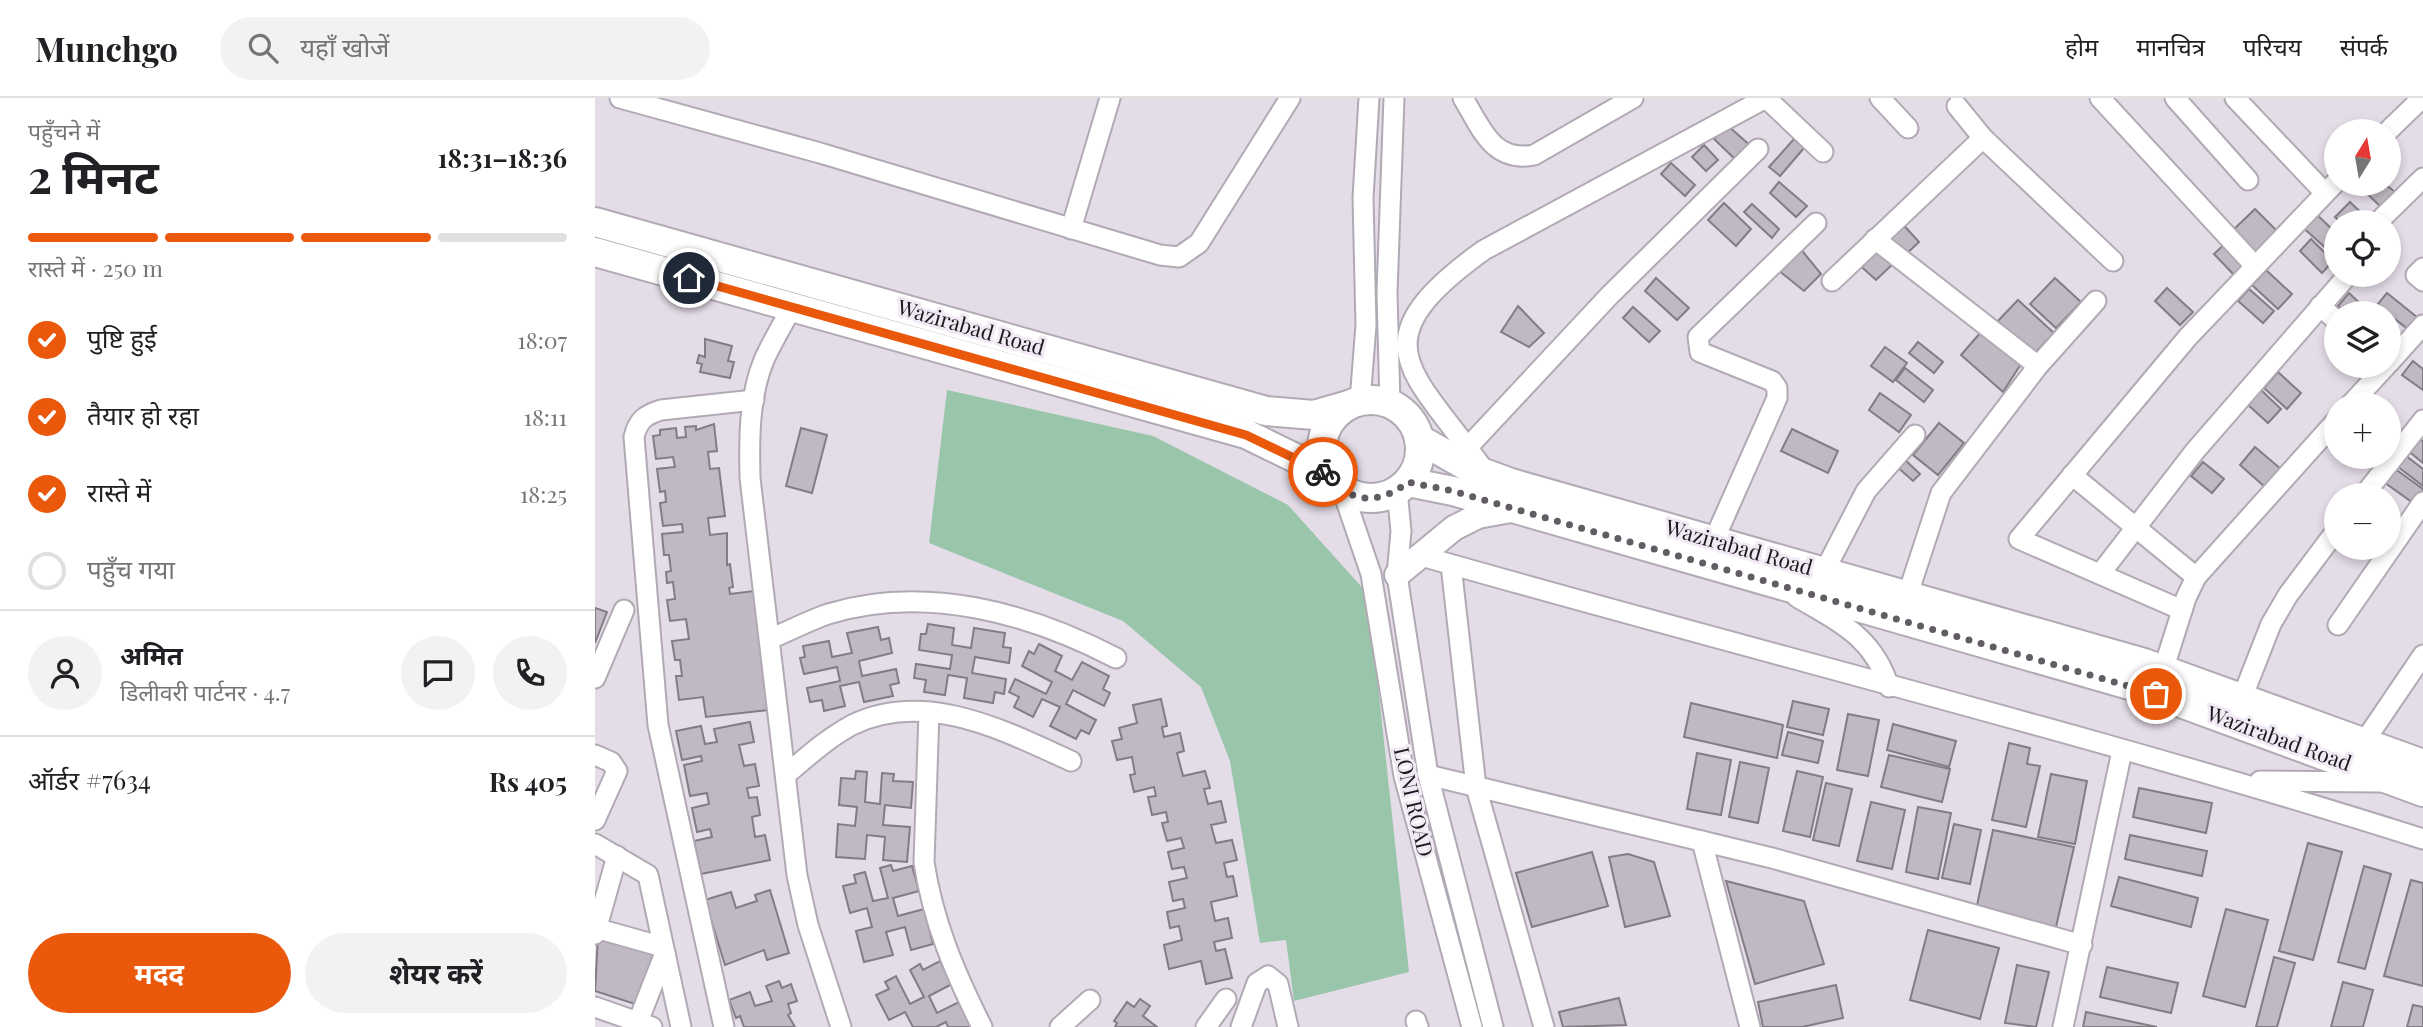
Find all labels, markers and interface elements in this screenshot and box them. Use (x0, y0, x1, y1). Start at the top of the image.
search box (220, 17, 710, 80)
text: Munchgo (35, 26, 178, 70)
icon: search (244, 29, 282, 67)
text: यहाँ खोजें (300, 29, 389, 64)
text: होम (2065, 30, 2098, 62)
text: मानचित्र (2136, 30, 2205, 62)
text: परिचय (2243, 30, 2302, 62)
text: संपर्क (2340, 30, 2388, 62)
text: पहुँचने में (28, 115, 100, 146)
north arrow (2324, 119, 2401, 196)
map controls (2324, 119, 2401, 560)
text: 18:31–18:36 (438, 140, 567, 175)
text: 2 मिनट (28, 144, 159, 206)
button: locate (2324, 210, 2401, 287)
pin (659, 248, 719, 308)
text: रास्ते में · 250 m (28, 252, 163, 283)
icon: home (670, 259, 708, 297)
street label: Wazirabad Road (894, 291, 1048, 360)
button: layers (2324, 301, 2401, 378)
text: पुष्टि हुई (87, 320, 157, 355)
icon: check (28, 321, 66, 359)
text: 18:07 (517, 324, 567, 355)
button: + (2324, 392, 2401, 469)
text: तैयार हो रहा (87, 397, 199, 432)
icon: check (28, 398, 66, 436)
text: 18:11 (523, 401, 567, 432)
courier (1288, 437, 1358, 507)
icon: bike (1304, 453, 1342, 491)
text: रास्ते में (87, 474, 151, 509)
icon: check (28, 475, 66, 513)
text: 18:25 (520, 478, 567, 509)
button: − (2324, 483, 2401, 560)
street label: Wazirabad Road (1662, 511, 1816, 580)
text: पहुँच गया (87, 551, 175, 586)
button: person (28, 636, 102, 710)
button: chat (401, 636, 475, 710)
button: phone (493, 636, 567, 710)
text: अमित (120, 637, 183, 672)
pin (2126, 664, 2186, 724)
icon: bag (2137, 675, 2175, 713)
text: डिलीवरी पार्टनर · 4.7 (120, 676, 290, 707)
street label: Wazirabad Road (2203, 698, 2356, 776)
street label: LONI ROAD (1389, 744, 1441, 859)
text: ऑर्डर #7634 (28, 762, 151, 797)
text: Rs 405 (489, 764, 567, 799)
button: मदद (28, 933, 291, 1013)
button: शेयर करें (305, 933, 567, 1013)

